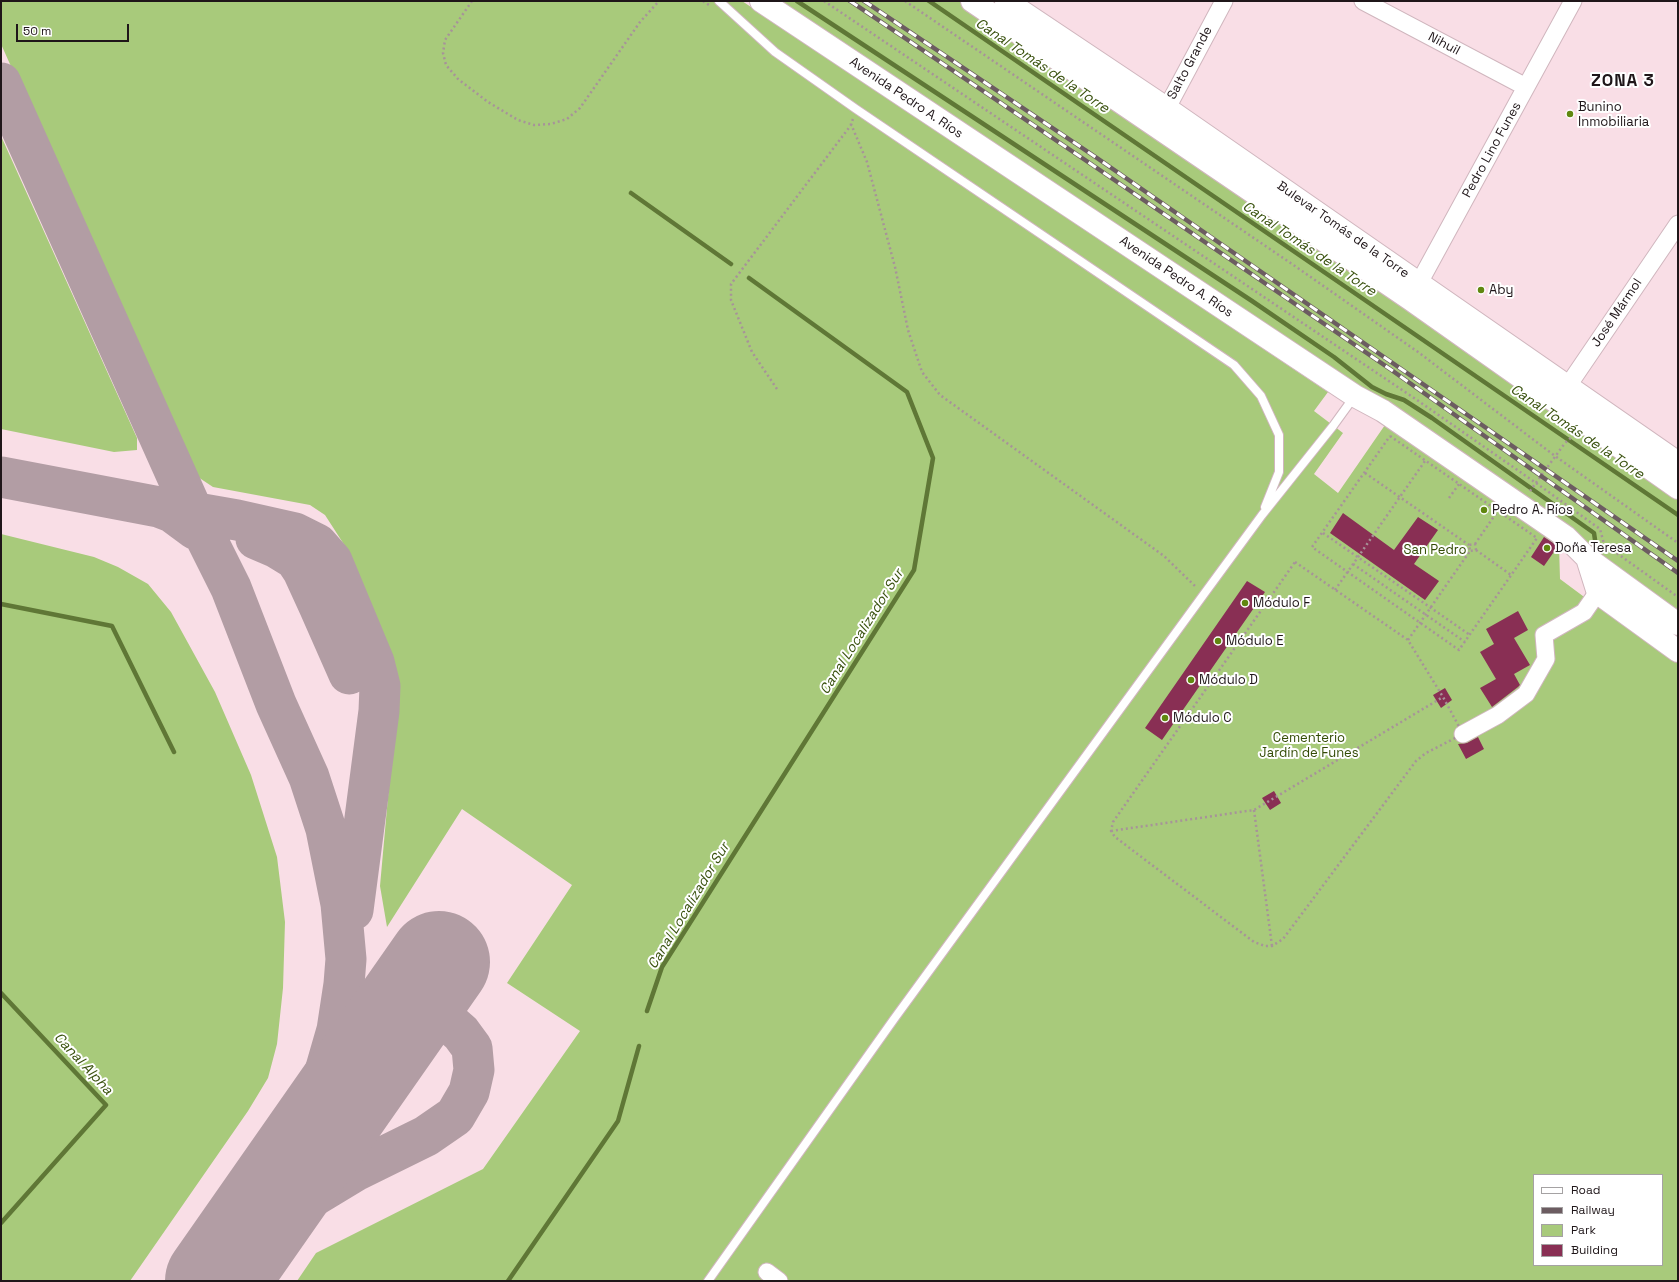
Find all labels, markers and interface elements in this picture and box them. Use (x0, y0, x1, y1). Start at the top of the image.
water label: Canal Tomás de la Torre (972, 15, 1112, 117)
scale bar (18, 16, 131, 42)
text: 50 m (23, 23, 51, 39)
street label: Salto Grande (1164, 24, 1216, 102)
street label: Nihuil (1425, 29, 1463, 59)
street label: Avenida Pedro A. Ríos (846, 54, 966, 142)
district label: ZONA 3 (1591, 71, 1655, 91)
place label: Bunino Inmobiliaria (1578, 99, 1649, 130)
street label: Pedro Lino Funes (1459, 100, 1525, 200)
marker: Bunino Inmobiliaria (1565, 109, 1575, 119)
street label: Bulevar Tomás de la Torre (1274, 178, 1412, 282)
water label: Canal Tomás de la Torre (1239, 198, 1379, 300)
street label: Avenida Pedro A. Ríos (1116, 233, 1236, 321)
street label: José Mármol (1588, 276, 1646, 350)
place label: Aby (1489, 282, 1514, 298)
marker: Aby (1476, 285, 1486, 295)
water label: Canal Tomás de la Torre (1507, 381, 1647, 483)
place label: Pedro A. Ríos (1492, 502, 1573, 518)
marker: Pedro A. Ríos (1479, 505, 1489, 515)
place label: Doña Teresa (1555, 540, 1631, 556)
park label: San Pedro (1403, 542, 1467, 558)
marker: Doña Teresa (1542, 543, 1552, 553)
water label: Canal Localizador Sur (817, 566, 907, 698)
place label: Módulo F (1253, 595, 1310, 611)
marker: Módulo F (1240, 598, 1250, 608)
place label: Módulo E (1226, 633, 1283, 649)
marker: Módulo E (1213, 636, 1223, 646)
place label: Módulo D (1199, 672, 1258, 688)
marker: Módulo D (1186, 675, 1196, 685)
place label: Módulo C (1173, 710, 1232, 726)
marker: Módulo C (1160, 713, 1170, 723)
park label: Cementerio Jardín de Funes (1259, 730, 1359, 761)
water label: Canal Localizador Sur (645, 840, 733, 972)
water label: Canal Alpha (50, 1030, 116, 1098)
legend (1533, 1174, 1663, 1266)
text: Road (1571, 1182, 1600, 1198)
text: Railway (1571, 1202, 1615, 1218)
text: Park (1571, 1222, 1596, 1238)
text: Building (1571, 1242, 1618, 1258)

